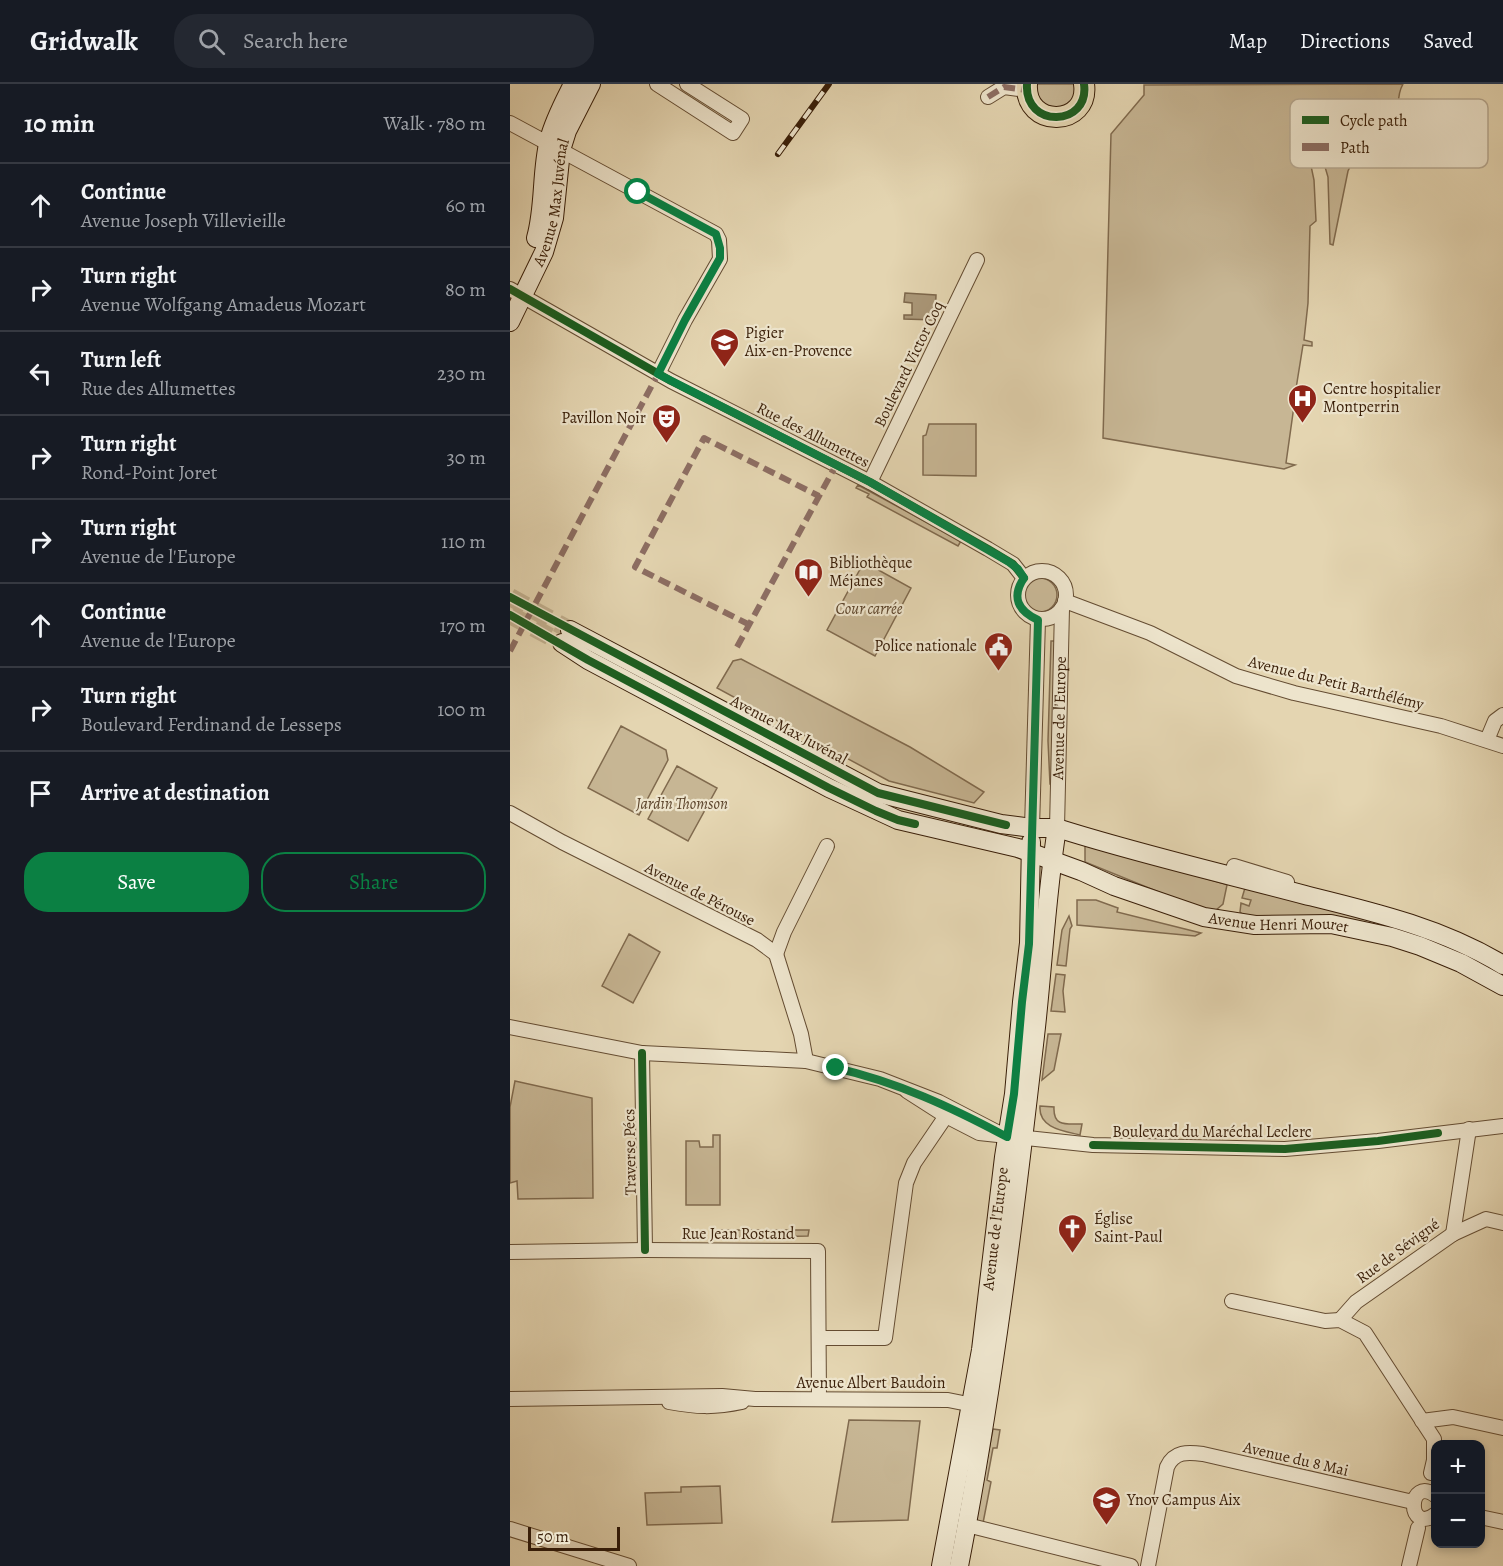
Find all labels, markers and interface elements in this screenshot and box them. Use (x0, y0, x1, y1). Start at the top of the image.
search box (174, 14, 594, 68)
text: Gridwalk (30, 22, 138, 60)
icon: search (195, 25, 228, 58)
text: Search here (243, 26, 348, 56)
text: Map (1229, 27, 1267, 55)
text: Directions (1300, 27, 1390, 55)
text: Saved (1423, 27, 1473, 55)
legend (1290, 99, 1488, 168)
text: 10 min (24, 106, 95, 141)
text: Walk · 780 m (384, 110, 486, 137)
text: Cycle path (1340, 110, 1408, 132)
street label: Avenue Max Juvénal (527, 136, 575, 271)
text: Path (1340, 137, 1370, 159)
text: Continue (81, 177, 166, 207)
route start (624, 178, 650, 204)
icon: ahead (24, 189, 57, 222)
text: 60 m (446, 192, 486, 219)
text: Avenue Joseph Villevieille (81, 207, 286, 234)
text: Turn right (81, 261, 177, 291)
icon: right (24, 273, 57, 306)
text: 80 m (445, 276, 486, 303)
text: Avenue Wolfgang Amadeus Mozart (81, 291, 366, 318)
street label: Boulevard Victor Coq (869, 297, 949, 431)
place label: Pigier Aix-en-Provence (744, 322, 852, 362)
school or university icon: Pigier Aix-en-Provence (708, 326, 740, 368)
text: Turn left (81, 345, 161, 375)
icon: left (24, 357, 57, 390)
text: 230 m (437, 360, 486, 387)
text: Rue des Allumettes (81, 375, 236, 402)
place label: Centre hospitalier Montperrin (1323, 378, 1441, 418)
hospital icon: Centre hospitalier Montperrin (1286, 382, 1318, 424)
street label: Rue des Allumettes (753, 397, 873, 473)
theatre icon: Pavillon Noir (651, 402, 683, 444)
place label: Pavillon Noir (561, 407, 646, 429)
text: Turn right (81, 429, 177, 459)
icon: right (24, 441, 57, 474)
text: 30 m (446, 444, 486, 471)
text: Rond-Point Joret (81, 459, 217, 486)
text: Turn right (81, 513, 177, 543)
icon: right (24, 525, 57, 558)
text: 110 m (441, 528, 486, 555)
text: Avenue de l'Europe (81, 543, 236, 570)
place label: Bibliothèque Méjanes (829, 552, 913, 592)
library icon: Bibliothèque Méjanes (792, 556, 824, 598)
text: Continue (81, 597, 166, 627)
park label: Cour carrée (836, 598, 903, 620)
icon: ahead (24, 609, 57, 642)
text: 170 m (440, 612, 486, 639)
text: Avenue de l'Europe (81, 627, 236, 654)
public building icon: Police nationale (982, 630, 1014, 672)
place label: Police nationale (874, 635, 977, 657)
street label: Avenue du Petit Barthélémy (1245, 650, 1427, 716)
street label: Avenue de l'Europe (1047, 656, 1072, 781)
text: Turn right (81, 681, 177, 711)
street label: Avenue Max Juvénal (726, 689, 852, 770)
icon: right (24, 693, 57, 726)
text: 100 m (437, 696, 486, 723)
text: Boulevard Ferdinand de Lesseps (81, 711, 342, 738)
icon: arrive (24, 777, 57, 810)
text: Arrive at destination (81, 778, 270, 808)
park label: Jardin Thomson (635, 793, 728, 815)
button: Save (24, 852, 249, 912)
button: Share (261, 852, 486, 912)
street label: Avenue de Pérouse (640, 856, 759, 931)
street label: Avenue Henri Mouret (1206, 907, 1351, 939)
route end (822, 1054, 848, 1080)
street label: Traverse Pécs (618, 1108, 642, 1196)
street label: Boulevard du Maréchal Leclerc (1112, 1121, 1312, 1143)
street label: Avenue de l'Europe (977, 1166, 1014, 1292)
place label: Église Saint-Paul (1094, 1208, 1162, 1248)
church icon: Église Saint-Paul (1057, 1212, 1089, 1254)
street label: Rue de Sévigné (1352, 1213, 1444, 1289)
street label: Rue Jean Rostand (681, 1223, 795, 1245)
street label: Avenue Albert Baudoin (795, 1372, 946, 1394)
street label: Avenue du 8 Mai (1240, 1436, 1351, 1482)
map controls (1431, 1440, 1485, 1548)
button: + (1431, 1440, 1485, 1494)
school or university icon: Ynov Campus Aix (1090, 1484, 1122, 1526)
place label: Ynov Campus Aix (1126, 1489, 1241, 1511)
button: − (1431, 1494, 1485, 1548)
scale bar (528, 1524, 620, 1552)
text: 50 m (537, 1526, 569, 1548)

